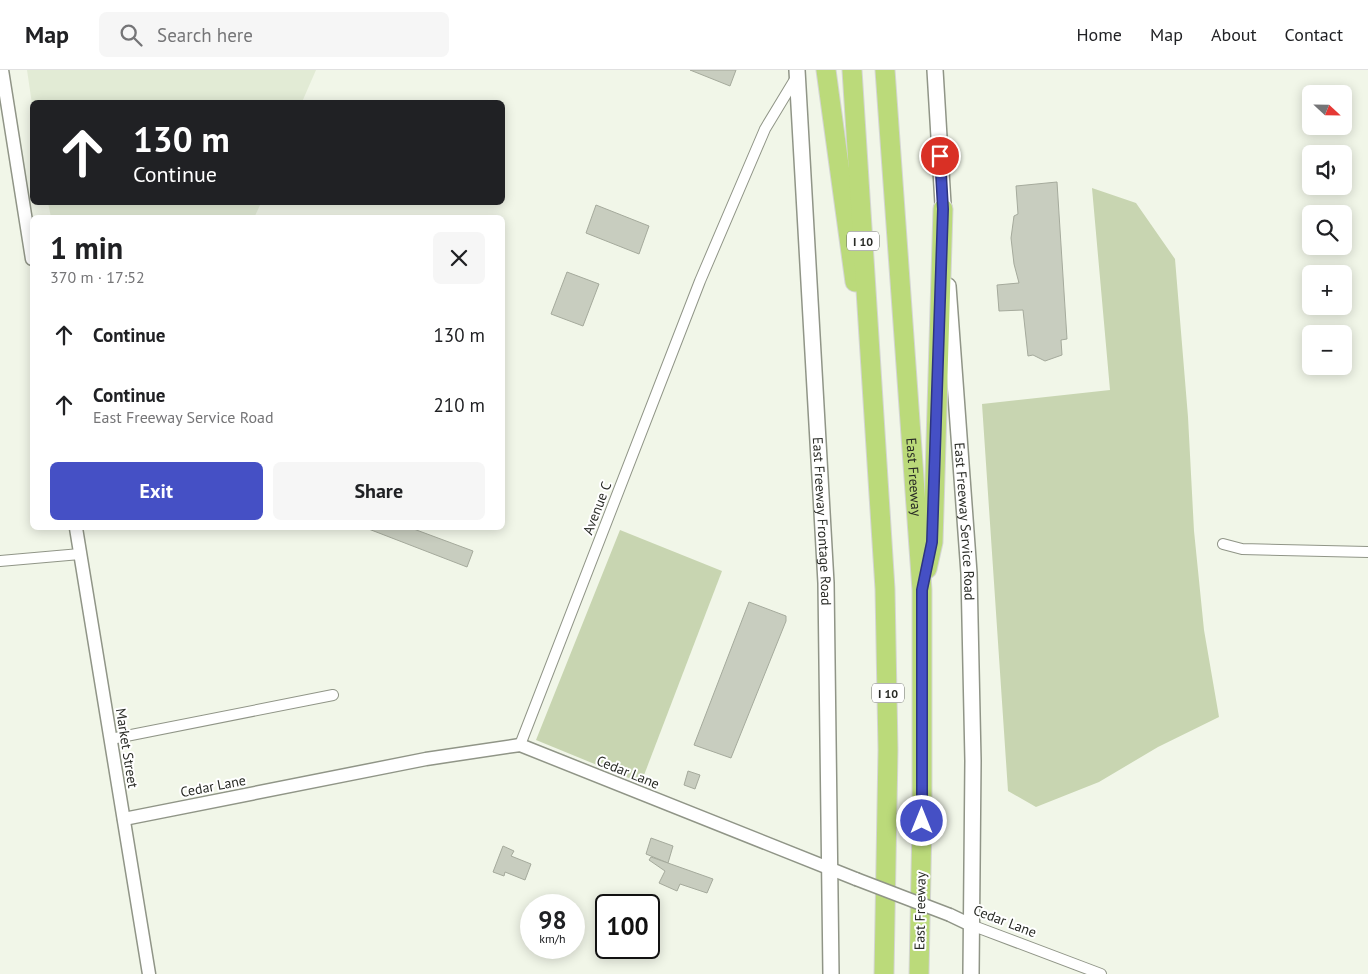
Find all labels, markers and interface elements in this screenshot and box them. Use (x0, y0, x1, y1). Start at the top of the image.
search box (99, 12, 449, 57)
text: Map (25, 19, 69, 50)
icon: search (117, 21, 145, 49)
text: Search here (157, 23, 253, 47)
text: Home (1076, 23, 1122, 46)
text: Map (1150, 23, 1183, 46)
text: About (1211, 23, 1257, 46)
text: Contact (1285, 23, 1343, 46)
north arrow (1302, 85, 1352, 135)
map controls (1302, 85, 1352, 375)
text: 130 m (133, 116, 230, 162)
icon: ahead (50, 120, 115, 185)
pin (919, 135, 961, 177)
icon: arrive (926, 142, 954, 170)
button: sound (1302, 145, 1352, 195)
text: Continue (133, 160, 217, 188)
button: search (1302, 205, 1352, 255)
text: 1 min (50, 228, 123, 267)
button: close (433, 232, 485, 284)
road number: I 10 (847, 232, 879, 250)
button: + (1302, 265, 1352, 315)
text: 370 m · 17:52 (50, 267, 145, 287)
icon: ahead (50, 321, 78, 349)
text: Continue (93, 323, 165, 347)
text: 130 m (433, 323, 485, 347)
button: − (1302, 325, 1352, 375)
text: Continue (93, 383, 165, 407)
icon: ahead (50, 391, 78, 419)
text: 210 m (433, 393, 485, 417)
text: East Freeway Service Road (93, 407, 274, 427)
street label: East Freeway Frontage Road (809, 436, 835, 606)
street label: East Freeway (902, 437, 926, 517)
street label: East Freeway Service Road (950, 442, 979, 601)
button: Exit (50, 462, 263, 520)
button: Share (273, 462, 485, 520)
street label: Avenue C (579, 479, 615, 537)
road number: I 10 (872, 684, 904, 702)
street label: Market Street (112, 707, 142, 789)
street label: Cedar Lane (594, 751, 662, 793)
street label: Cedar Lane (179, 771, 247, 801)
position arrow (895, 794, 947, 846)
street label: East Freeway (910, 871, 930, 950)
speed limit sign: 100 (595, 894, 660, 959)
street label: Cedar Lane (971, 901, 1039, 941)
text: 98 (538, 904, 567, 936)
text: km/h (539, 931, 566, 946)

